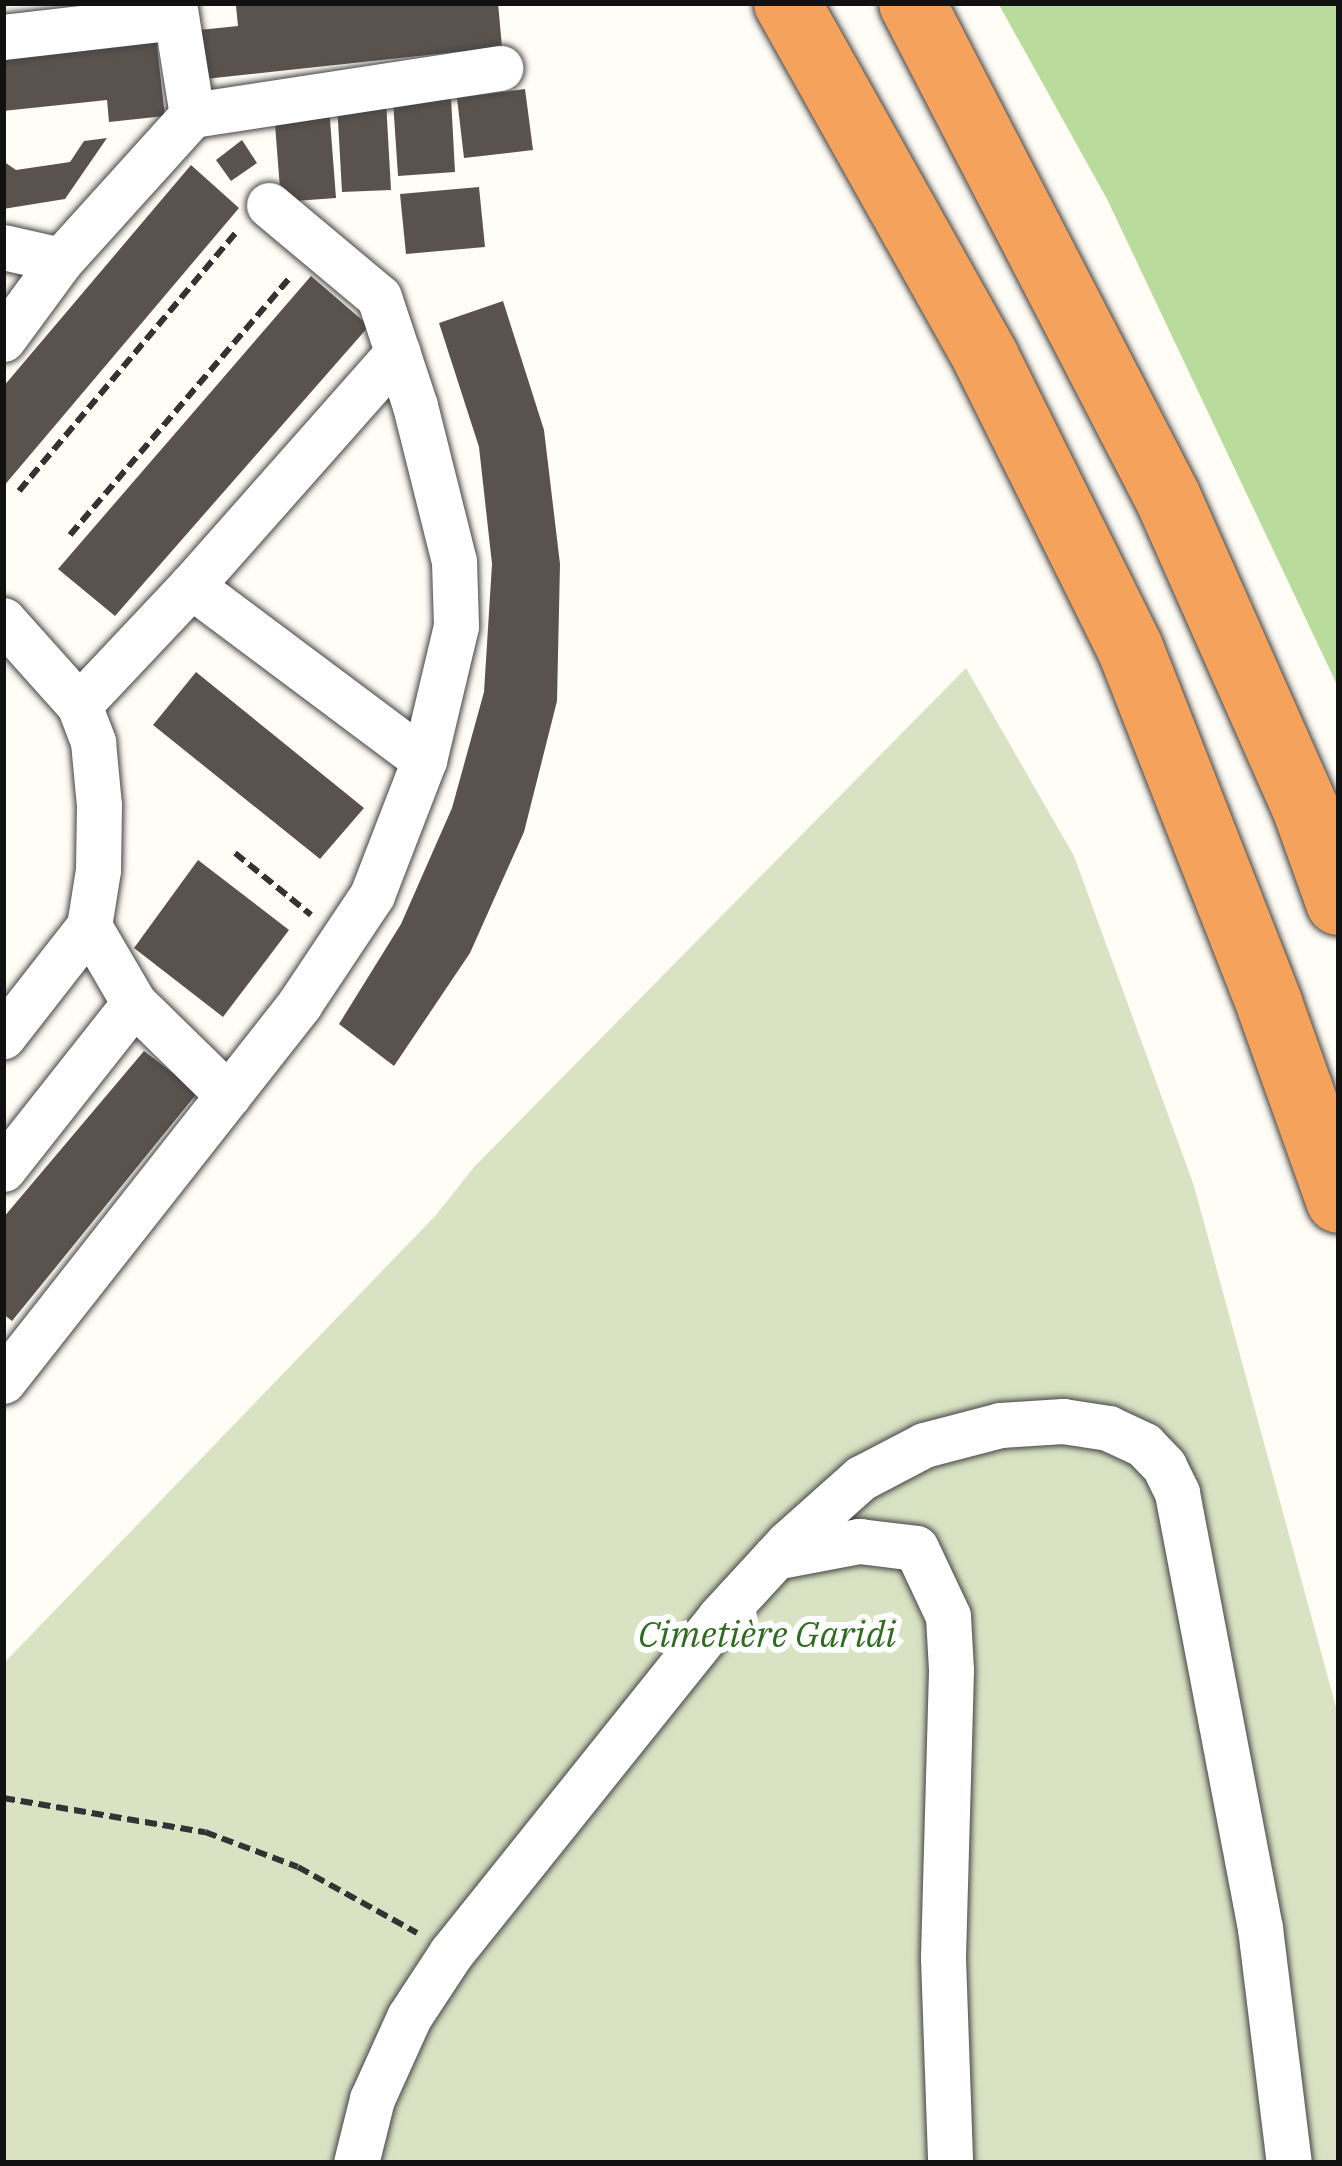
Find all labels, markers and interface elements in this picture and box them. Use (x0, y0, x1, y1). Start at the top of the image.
park label: Cimetière Garidi (638, 1612, 896, 1656)

